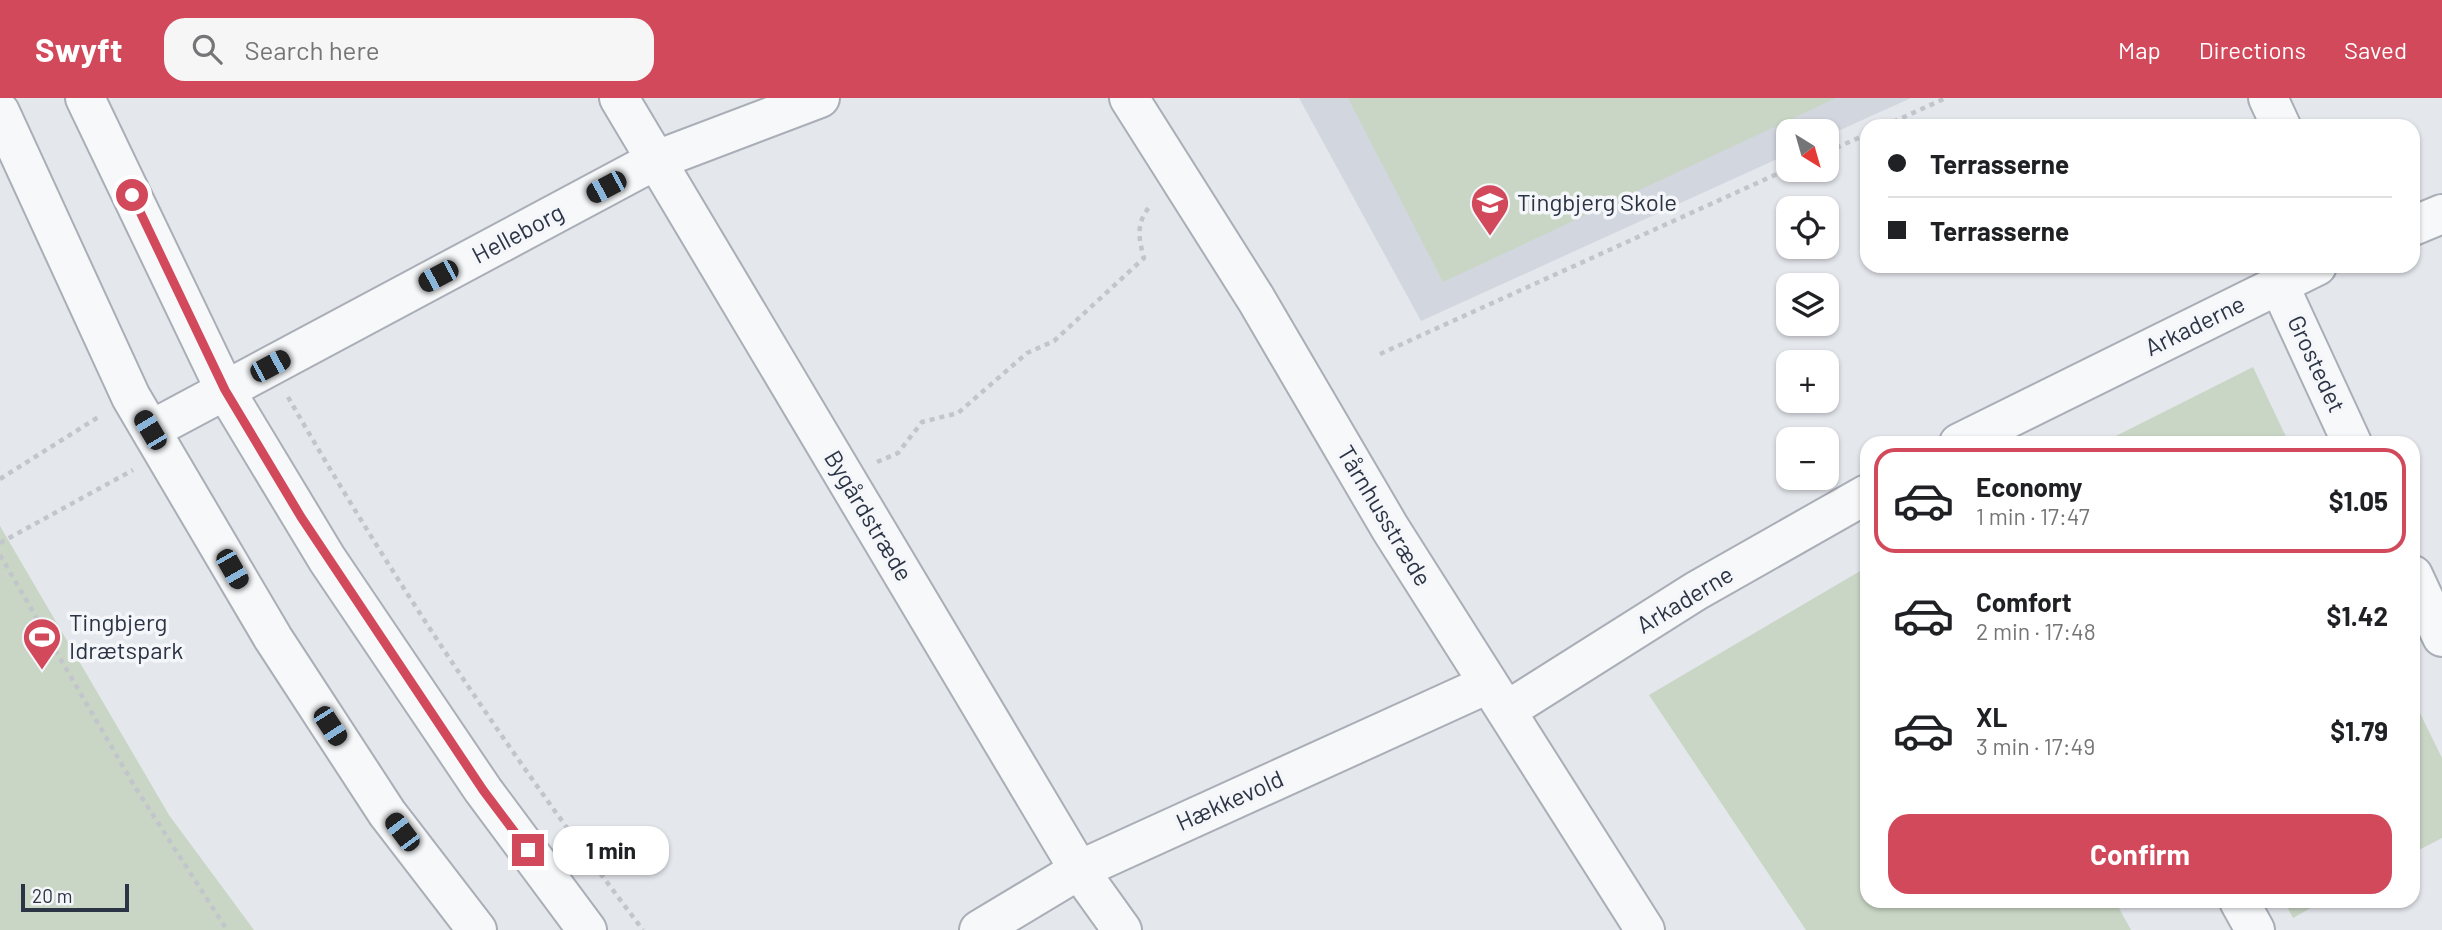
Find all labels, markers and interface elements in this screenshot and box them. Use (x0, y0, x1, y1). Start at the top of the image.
search box (164, 18, 654, 81)
text: Swyft (35, 29, 122, 69)
icon: search (188, 30, 226, 68)
text: Search here (244, 34, 380, 65)
text: Map (2118, 35, 2161, 64)
text: Directions (2199, 35, 2306, 64)
text: Saved (2344, 35, 2407, 64)
north arrow (1776, 119, 1839, 182)
map controls (1776, 119, 1839, 490)
text: Terrasserne (1930, 148, 2069, 179)
car (583, 168, 630, 206)
route start (116, 179, 148, 211)
school or university icon: Tingbjerg Skole (1469, 182, 1511, 237)
place label: Tingbjerg Skole (1517, 187, 1677, 216)
street label: Helleborg (467, 196, 568, 269)
button: locate (1776, 196, 1839, 259)
text: Terrasserne (1930, 215, 2069, 246)
car (415, 257, 462, 295)
button: layers (1776, 273, 1839, 336)
street label: Arkaderne (2140, 288, 2249, 361)
street label: Grostedet (2282, 310, 2352, 416)
car (247, 347, 294, 385)
button: + (1776, 350, 1839, 413)
car (131, 407, 170, 453)
button: − (1776, 427, 1839, 490)
street label: Tårnhusstræde (1332, 440, 1439, 591)
street label: Bygårdstræde (819, 445, 920, 586)
icon: car (1892, 469, 1955, 532)
text: Economy (1976, 471, 2082, 502)
text: $1.05 (2329, 485, 2388, 516)
text: 1 min · 17:47 (1976, 502, 2090, 530)
car (213, 546, 252, 592)
street label: Arkaderne (1631, 559, 1738, 639)
icon: car (1892, 584, 1955, 647)
text: Comfort (1976, 586, 2072, 617)
text: $1.42 (2327, 600, 2388, 631)
place label: Tingbjerg Idrætspark (69, 607, 183, 664)
sports icon: Tingbjerg Idrætspark (21, 616, 63, 671)
text: 2 min · 17:48 (1976, 617, 2096, 645)
icon: car (1892, 699, 1955, 762)
text: XL (1976, 701, 2007, 732)
car (310, 703, 351, 749)
text: $1.79 (2330, 715, 2388, 746)
text: 3 min · 17:49 (1976, 732, 2095, 760)
street label: Hækkevold (1171, 763, 1288, 836)
car (381, 809, 424, 855)
button: Confirm (1888, 814, 2392, 894)
callout: 1 min (552, 826, 668, 874)
route end (512, 834, 544, 866)
text: 1 min (586, 836, 636, 864)
scale bar (21, 881, 130, 913)
text: 20 m (32, 884, 72, 907)

